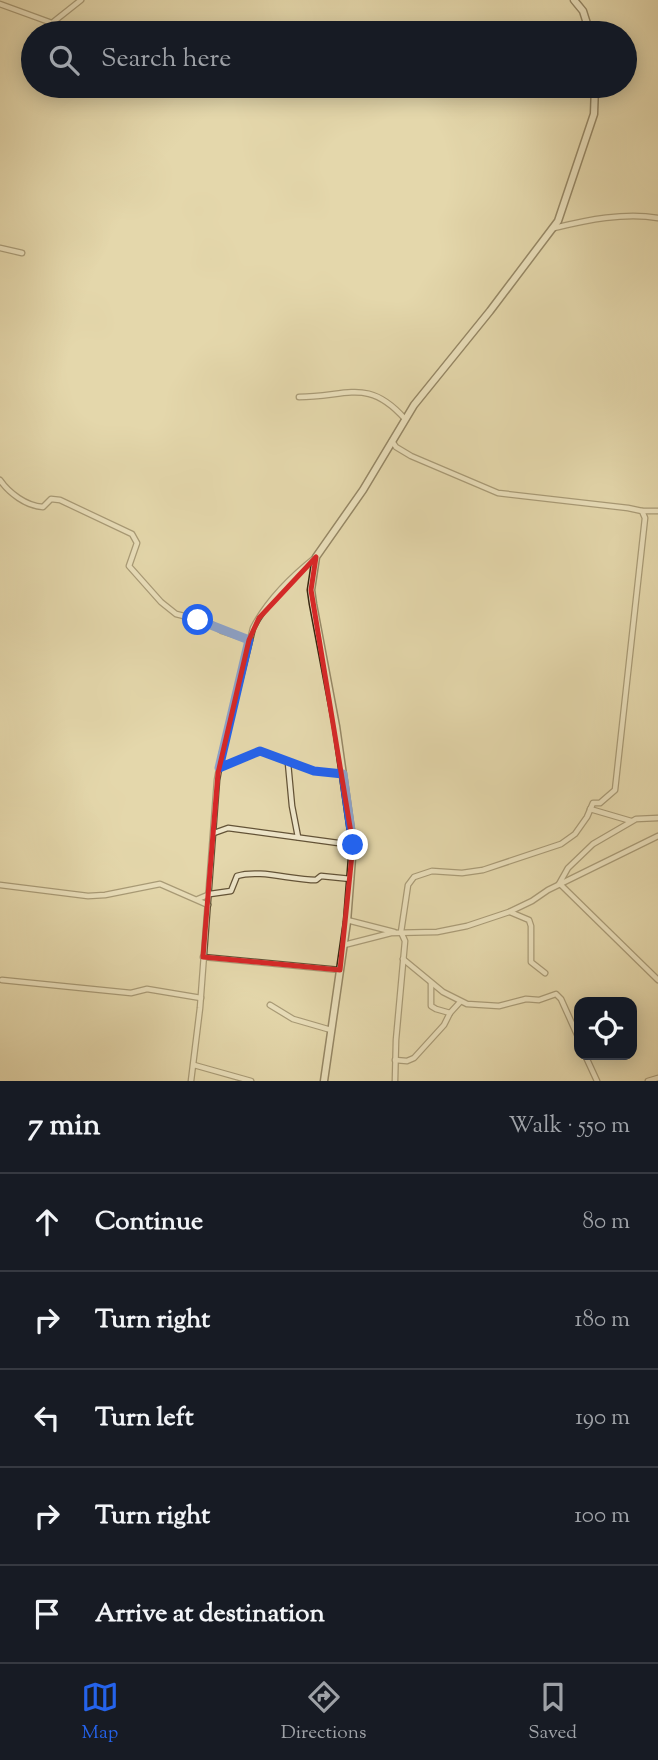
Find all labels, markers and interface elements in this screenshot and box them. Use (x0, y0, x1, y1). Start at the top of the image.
search box (21, 21, 637, 98)
icon: search (45, 41, 83, 79)
text: Search here (101, 41, 231, 78)
route start (182, 604, 213, 635)
route end (337, 829, 368, 860)
map controls (574, 997, 637, 1060)
button: locate (574, 997, 637, 1060)
text: 7 min (28, 1105, 100, 1148)
text: Walk · 550 m (508, 1110, 630, 1143)
icon: ahead (28, 1203, 66, 1241)
text: Continue (95, 1204, 203, 1241)
text: 80 m (582, 1206, 630, 1239)
icon: right (28, 1301, 66, 1339)
text: Turn right (95, 1302, 210, 1339)
text: 180 m (575, 1304, 630, 1337)
icon: left (28, 1399, 66, 1437)
text: Turn left (95, 1400, 194, 1437)
text: 190 m (575, 1402, 630, 1435)
icon: right (28, 1497, 66, 1535)
text: Turn right (95, 1498, 210, 1535)
text: 100 m (574, 1500, 630, 1533)
icon: arrive (28, 1595, 66, 1633)
text: Arrive at destination (95, 1596, 325, 1633)
tab: Map (81, 1678, 119, 1747)
tab: Directions (281, 1678, 366, 1747)
tab: Saved (528, 1678, 577, 1747)

